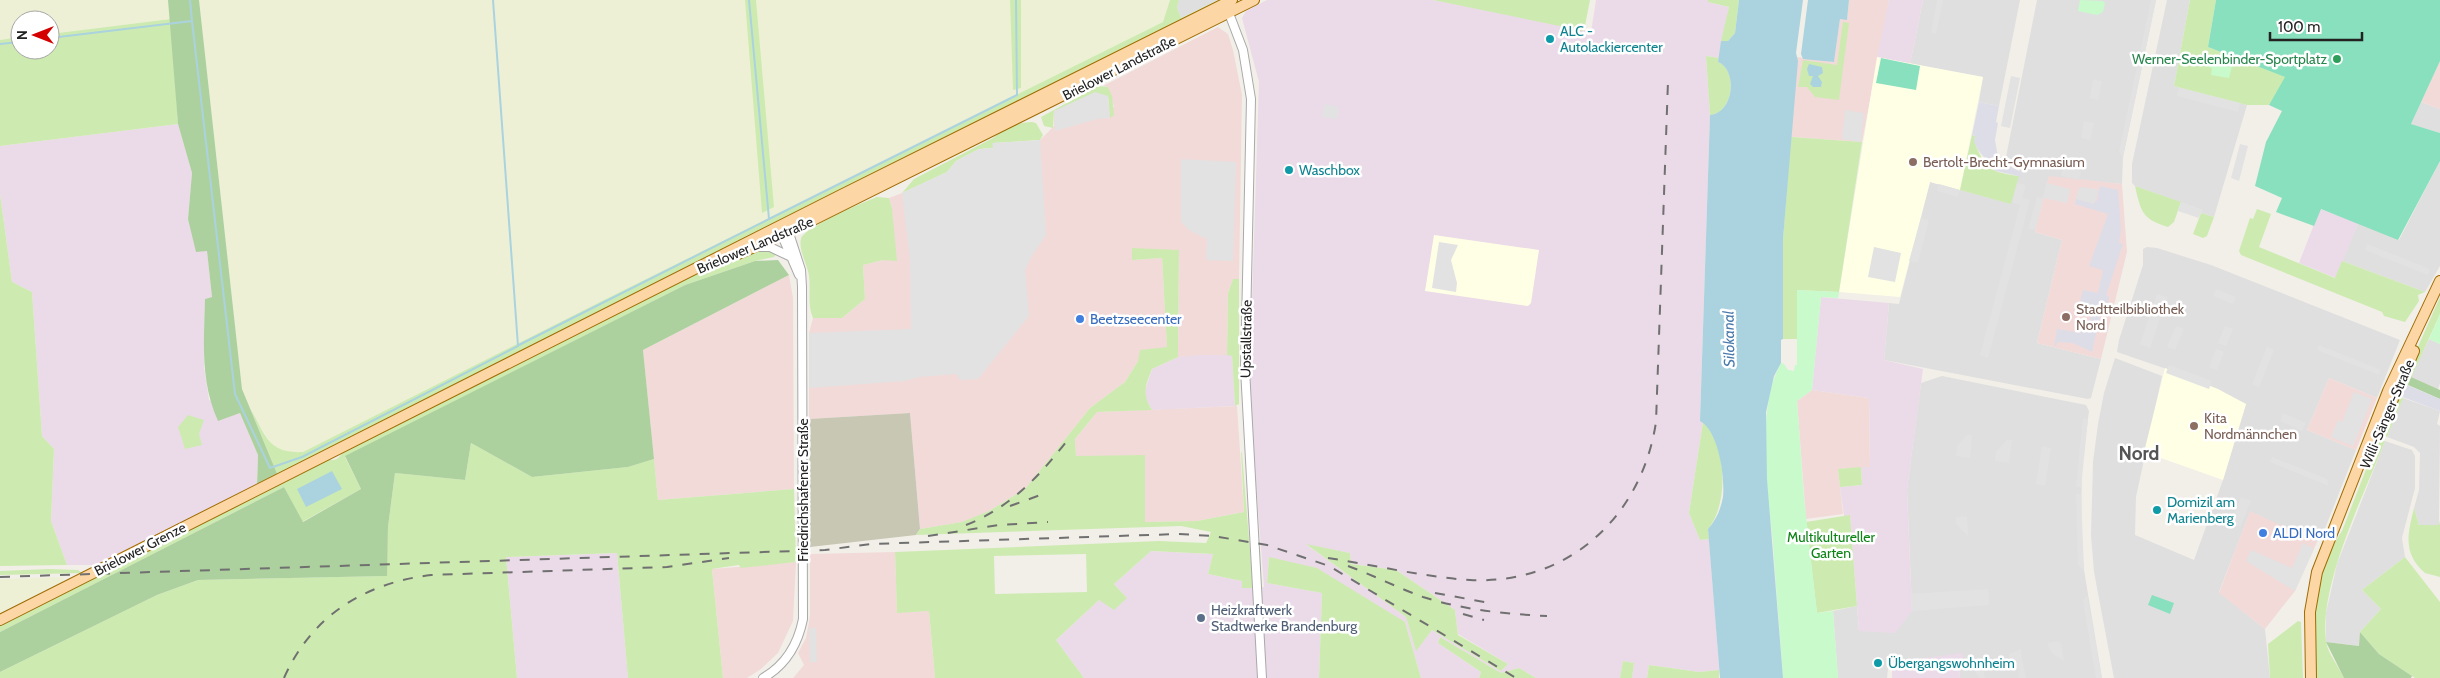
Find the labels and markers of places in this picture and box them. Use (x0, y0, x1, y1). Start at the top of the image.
place label: ALC - Autolackiercenter (1560, 22, 1663, 56)
marker: ALC - Autolackiercenter (1544, 33, 1556, 45)
place label: Werner-Seelenbinder-Sportplatz (2132, 50, 2327, 68)
marker: Werner-Seelenbinder-Sportplatz (2331, 53, 2343, 65)
place label: Bertolt-Brecht-Gymnasium (1923, 153, 2085, 171)
marker: Bertolt-Brecht-Gymnasium (1907, 156, 1919, 168)
place label: Waschbox (1299, 161, 1360, 179)
marker: Waschbox (1283, 164, 1295, 176)
place label: Stadtteilbibliothek Nord (2076, 300, 2185, 334)
place label: Beetzseecenter (1090, 310, 1182, 328)
marker: Stadtteilbibliothek Nord (2060, 311, 2072, 323)
marker: Beetzseecenter (1074, 313, 1086, 325)
place label: Kita Nordmännchen (2204, 409, 2297, 443)
marker: Kita Nordmännchen (2188, 420, 2200, 432)
place label: Domizil am Marienberg (2167, 493, 2235, 527)
marker: Domizil am Marienberg (2151, 504, 2163, 516)
place label: ALDI Nord (2273, 524, 2335, 542)
marker: ALDI Nord (2257, 527, 2269, 539)
place label: Heizkraftwerk Stadtwerke Brandenburg (1211, 601, 1358, 635)
marker: Heizkraftwerk Stadtwerke Brandenburg (1195, 612, 1207, 624)
place label: Übergangswohnheim (1888, 654, 2015, 672)
marker: Übergangswohnheim (1872, 657, 1884, 669)

